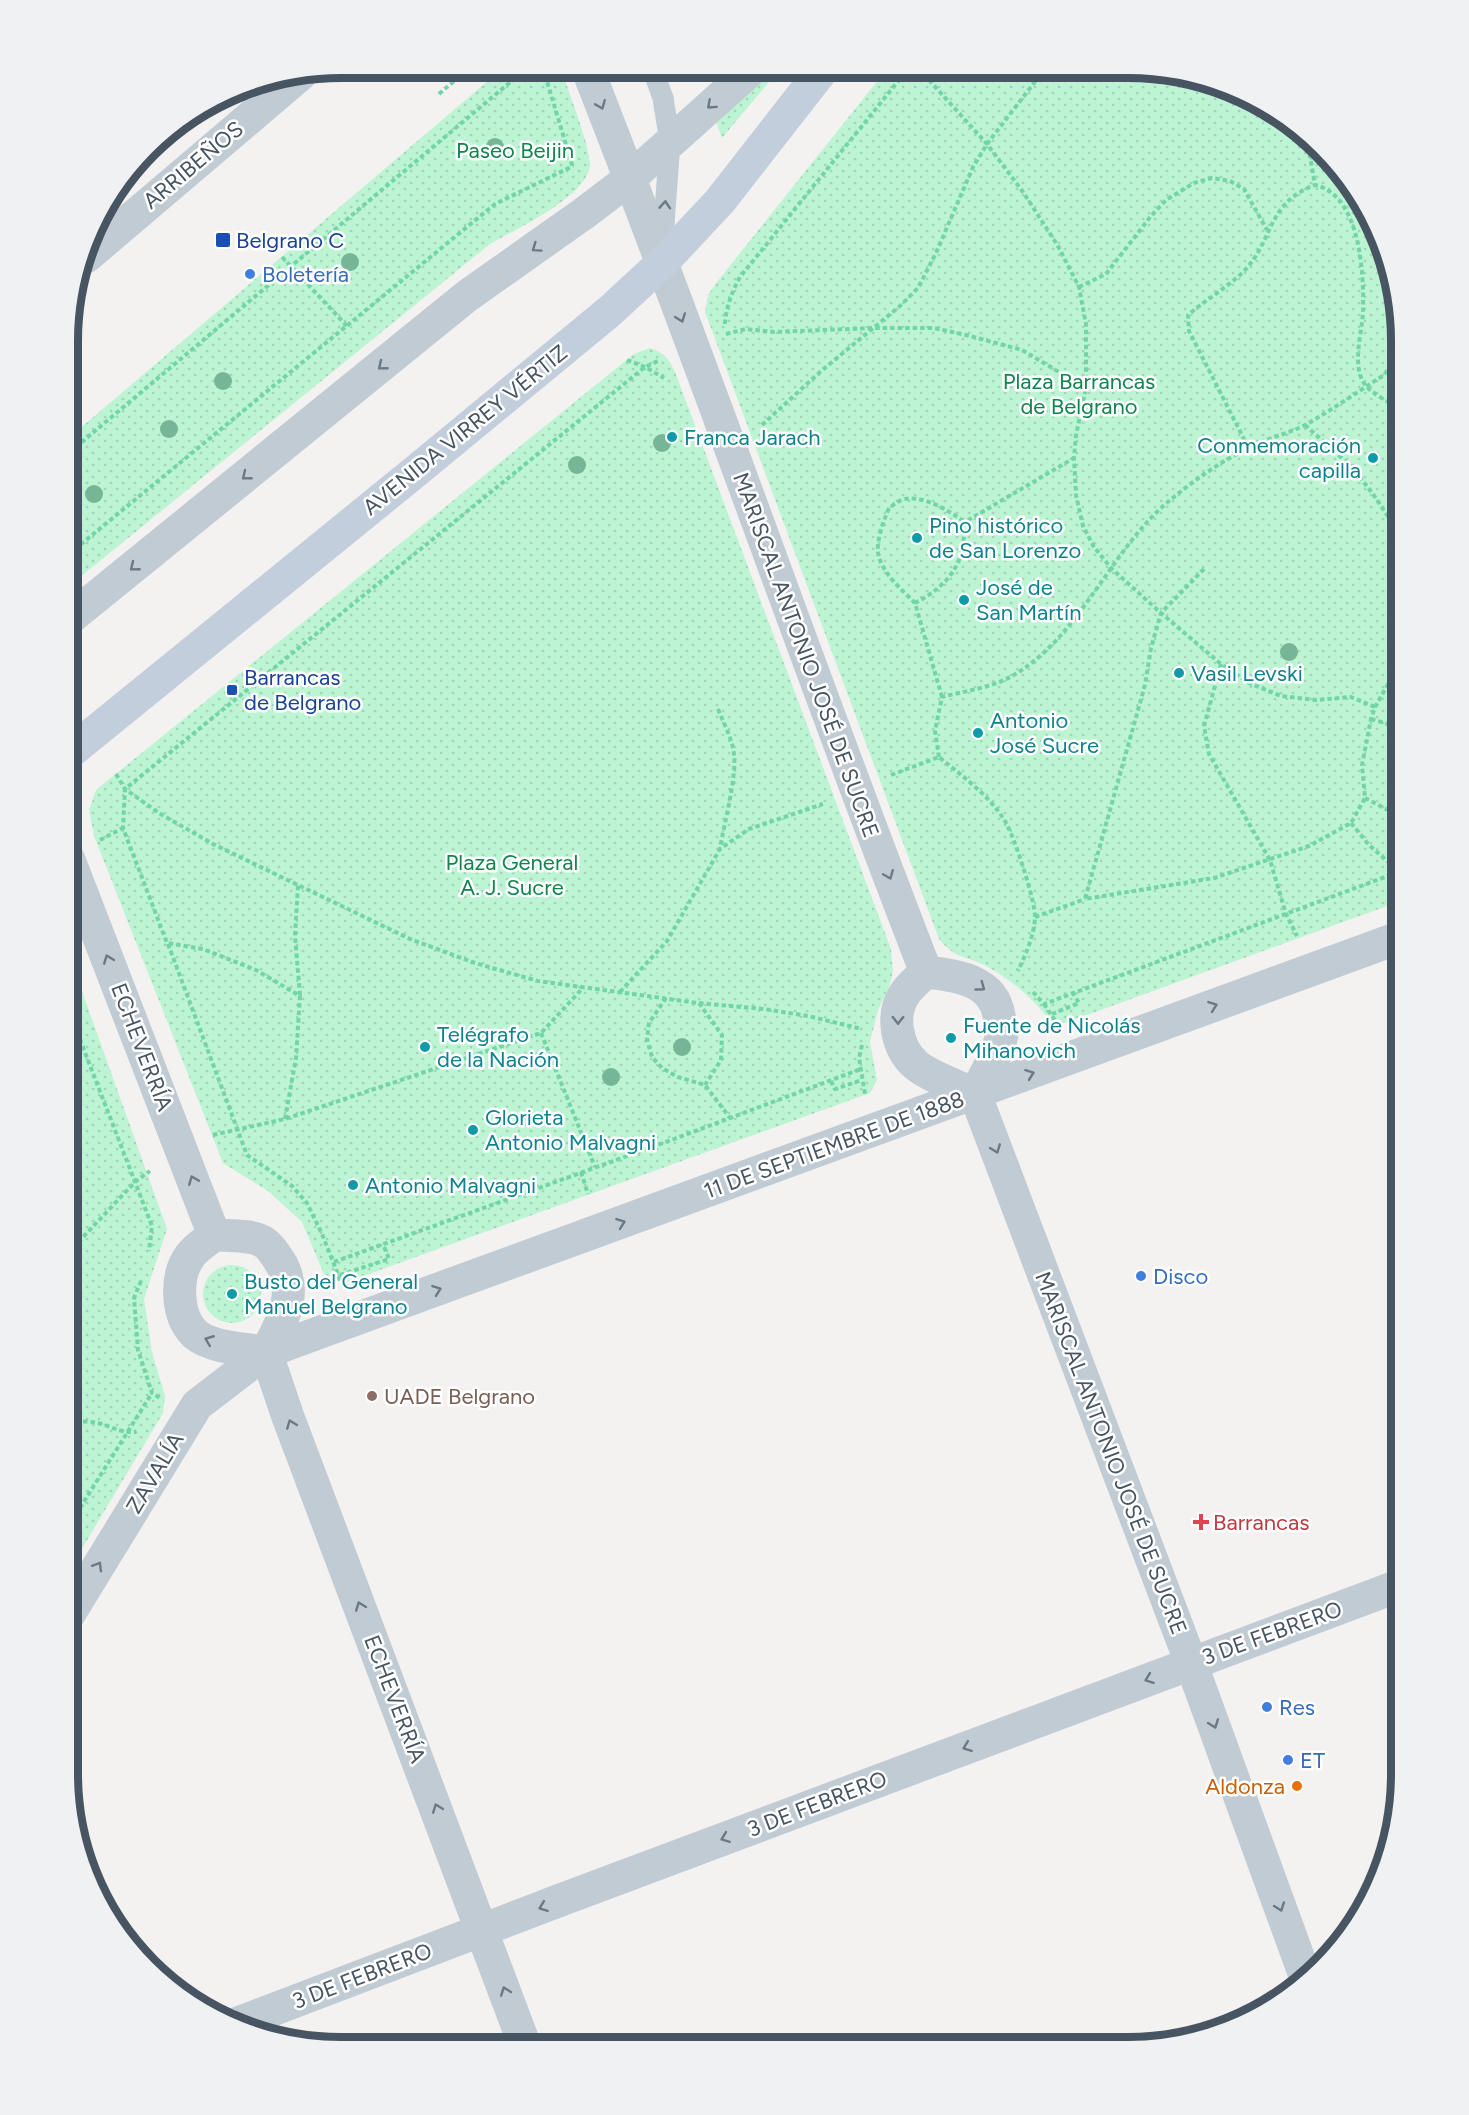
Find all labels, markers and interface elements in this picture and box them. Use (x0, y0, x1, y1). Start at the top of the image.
one-way arrow (707, 98, 718, 109)
one-way arrow (594, 99, 606, 110)
street label: ARRIBEÑOS (137, 115, 249, 215)
park label: Paseo Beijin (456, 137, 574, 164)
one-way arrow (659, 201, 672, 210)
place label: Belgrano C (236, 227, 344, 254)
marker: Belgrano C (214, 231, 232, 249)
one-way arrow (531, 241, 542, 252)
place label: Boletería (262, 261, 349, 288)
marker: Boletería (243, 267, 257, 281)
one-way arrow (674, 313, 687, 323)
street label: AVENIDA VIRREY VÉRTIZ (357, 339, 573, 521)
one-way arrow (378, 358, 389, 369)
park label: Plaza Barrancas de Belgrano (1003, 368, 1155, 420)
place label: Franca Jarach (684, 424, 821, 451)
marker: Franca Jarach (665, 430, 679, 444)
place label: Conmemoración capilla (1197, 432, 1361, 484)
marker: Conmemoración capilla (1366, 451, 1380, 465)
one-way arrow (242, 468, 253, 479)
street label: MARISCAL ANTONIO JOSÉ DE SUCRE (727, 469, 885, 841)
place label: Pino histórico de San Lorenzo (929, 512, 1081, 564)
marker: Pino histórico de San Lorenzo (910, 531, 924, 545)
one-way arrow (130, 559, 141, 570)
place label: José de San Martín (976, 574, 1081, 626)
marker: José de San Martín (957, 593, 971, 607)
place label: Vasil Levski (1191, 660, 1303, 687)
place label: Barrancas de Belgrano (244, 664, 361, 716)
marker: Vasil Levski (1172, 666, 1186, 680)
marker: Barrancas de Belgrano (225, 683, 239, 697)
place label: Antonio José Sucre (990, 707, 1099, 759)
marker: Antonio José Sucre (971, 726, 985, 740)
park label: Plaza General A. J. Sucre (446, 849, 578, 901)
one-way arrow (882, 869, 894, 880)
one-way arrow (102, 954, 115, 965)
street label: ECHEVERRÍA (105, 979, 179, 1115)
one-way arrow (974, 980, 985, 991)
one-way arrow (1207, 1001, 1218, 1014)
place label: Fuente de Nicolás Mihanovich (963, 1012, 1140, 1064)
one-way arrow (892, 1016, 904, 1025)
place label: Telégrafo de la Nación (437, 1021, 559, 1073)
marker: Fuente de Nicolás Mihanovich (944, 1031, 958, 1045)
marker: Telégrafo de la Nación (418, 1040, 432, 1054)
one-way arrow (1024, 1069, 1035, 1081)
street label: 11 DE SEPTIEMBRE DE 1888 (700, 1085, 968, 1205)
place label: Glorieta Antonio Malvagni (485, 1104, 656, 1156)
marker: Glorieta Antonio Malvagni (466, 1123, 480, 1137)
one-way arrow (988, 1143, 1001, 1154)
place label: Antonio Malvagni (365, 1172, 536, 1199)
one-way arrow (188, 1175, 201, 1186)
marker: Antonio Malvagni (346, 1178, 360, 1192)
one-way arrow (615, 1218, 625, 1231)
place label: Disco (1153, 1263, 1208, 1290)
place label: Busto del General Manuel Belgrano (244, 1268, 418, 1320)
street label: MARISCAL ANTONIO JOSÉ DE SUCRE (1029, 1268, 1193, 1638)
marker: Disco (1134, 1269, 1148, 1283)
one-way arrow (431, 1284, 442, 1297)
marker: Busto del General Manuel Belgrano (225, 1287, 239, 1301)
one-way arrow (205, 1335, 216, 1347)
place label: UADE Belgrano (384, 1383, 535, 1410)
marker: UADE Belgrano (365, 1389, 379, 1403)
one-way arrow (286, 1419, 298, 1430)
street label: ZAVALÍA (120, 1428, 190, 1518)
place label: Barrancas (1213, 1509, 1309, 1536)
marker: Barrancas (1194, 1515, 1208, 1529)
one-way arrow (91, 1562, 103, 1572)
street label: 3 DE FEBRERO (1198, 1595, 1346, 1671)
one-way arrow (355, 1602, 367, 1613)
street label: ECHEVERRÍA (358, 1631, 432, 1767)
one-way arrow (1145, 1671, 1155, 1684)
place label: Res (1279, 1694, 1315, 1721)
marker: Res (1260, 1700, 1274, 1714)
one-way arrow (1206, 1718, 1219, 1729)
one-way arrow (962, 1740, 973, 1752)
place label: ET (1300, 1747, 1325, 1774)
marker: ET (1281, 1753, 1295, 1767)
street label: 3 DE FEBRERO (744, 1765, 890, 1843)
place label: Aldonza (1205, 1773, 1285, 1800)
marker: Aldonza (1290, 1779, 1304, 1793)
one-way arrow (432, 1803, 444, 1814)
one-way arrow (721, 1831, 732, 1843)
one-way arrow (538, 1900, 549, 1912)
one-way arrow (1273, 1901, 1285, 1912)
street label: 3 DE FEBRERO (289, 1937, 435, 2015)
one-way arrow (499, 1986, 512, 1997)

